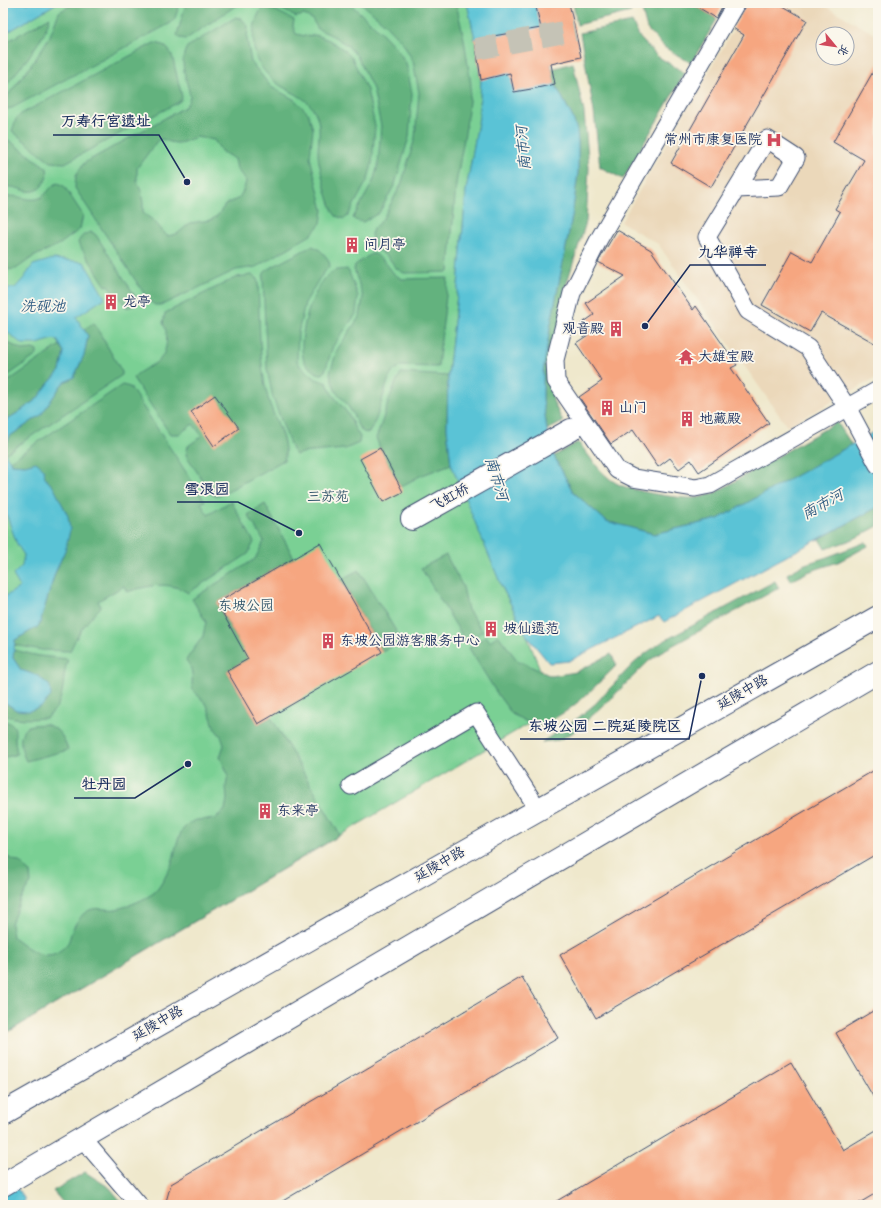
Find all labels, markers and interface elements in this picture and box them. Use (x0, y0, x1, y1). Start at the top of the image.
north arrow (815, 26, 855, 66)
text: 北 (833, 42, 853, 59)
callout: 万寿行宫遗址 (53, 108, 159, 135)
text: 万寿行宫遗址 (61, 111, 151, 133)
water label: 南市河 (511, 122, 537, 171)
place label: 常州市康复医院 (664, 130, 762, 151)
hospital icon: 常州市康复医院 (765, 131, 783, 149)
place label: 问月亭 (364, 235, 406, 256)
building icon: 问月亭 (343, 236, 361, 254)
callout: 九华禅寺 (690, 238, 766, 265)
text: 九华禅寺 (698, 242, 758, 264)
place label: 龙亭 (123, 292, 151, 313)
building icon: 龙亭 (102, 293, 120, 311)
water label: 洗砚池 (20, 296, 66, 318)
place label: 观音殿 (562, 319, 604, 340)
building icon: 观音殿 (607, 320, 625, 338)
place label: 大雄宝殿 (698, 347, 754, 368)
temple icon: 大雄宝殿 (677, 348, 695, 366)
place label: 山门 (619, 398, 647, 419)
building icon: 山门 (598, 399, 616, 417)
place label: 地藏殿 (699, 409, 741, 430)
building icon: 地藏殿 (678, 410, 696, 428)
water label: 南市河 (479, 454, 514, 507)
callout: 雪浪园 (177, 475, 238, 502)
text: 雪浪园 (184, 479, 230, 501)
street label: 飞虹桥 (427, 479, 473, 517)
water label: 南市河 (798, 483, 851, 526)
park label: 三苏苑 (307, 487, 349, 508)
park label: 东坡公园 (218, 596, 274, 617)
place label: 坡仙遗范 (503, 619, 559, 640)
building icon: 坡仙遗范 (482, 620, 500, 638)
place label: 东坡公园游客服务中心 (340, 631, 480, 652)
building icon: 东坡公园游客服务中心 (319, 632, 337, 650)
street label: 延陵中路 (714, 670, 772, 716)
callout: 东坡公园 二院延陵院区 (520, 712, 689, 739)
text: 东坡公园 二院延陵院区 (528, 716, 682, 738)
callout: 牡丹园 (74, 771, 135, 798)
text: 牡丹园 (81, 774, 127, 796)
place label: 东来亭 (277, 801, 319, 822)
building icon: 东来亭 (256, 802, 274, 820)
street label: 延陵中路 (411, 842, 469, 888)
street label: 延陵中路 (129, 1001, 187, 1047)

